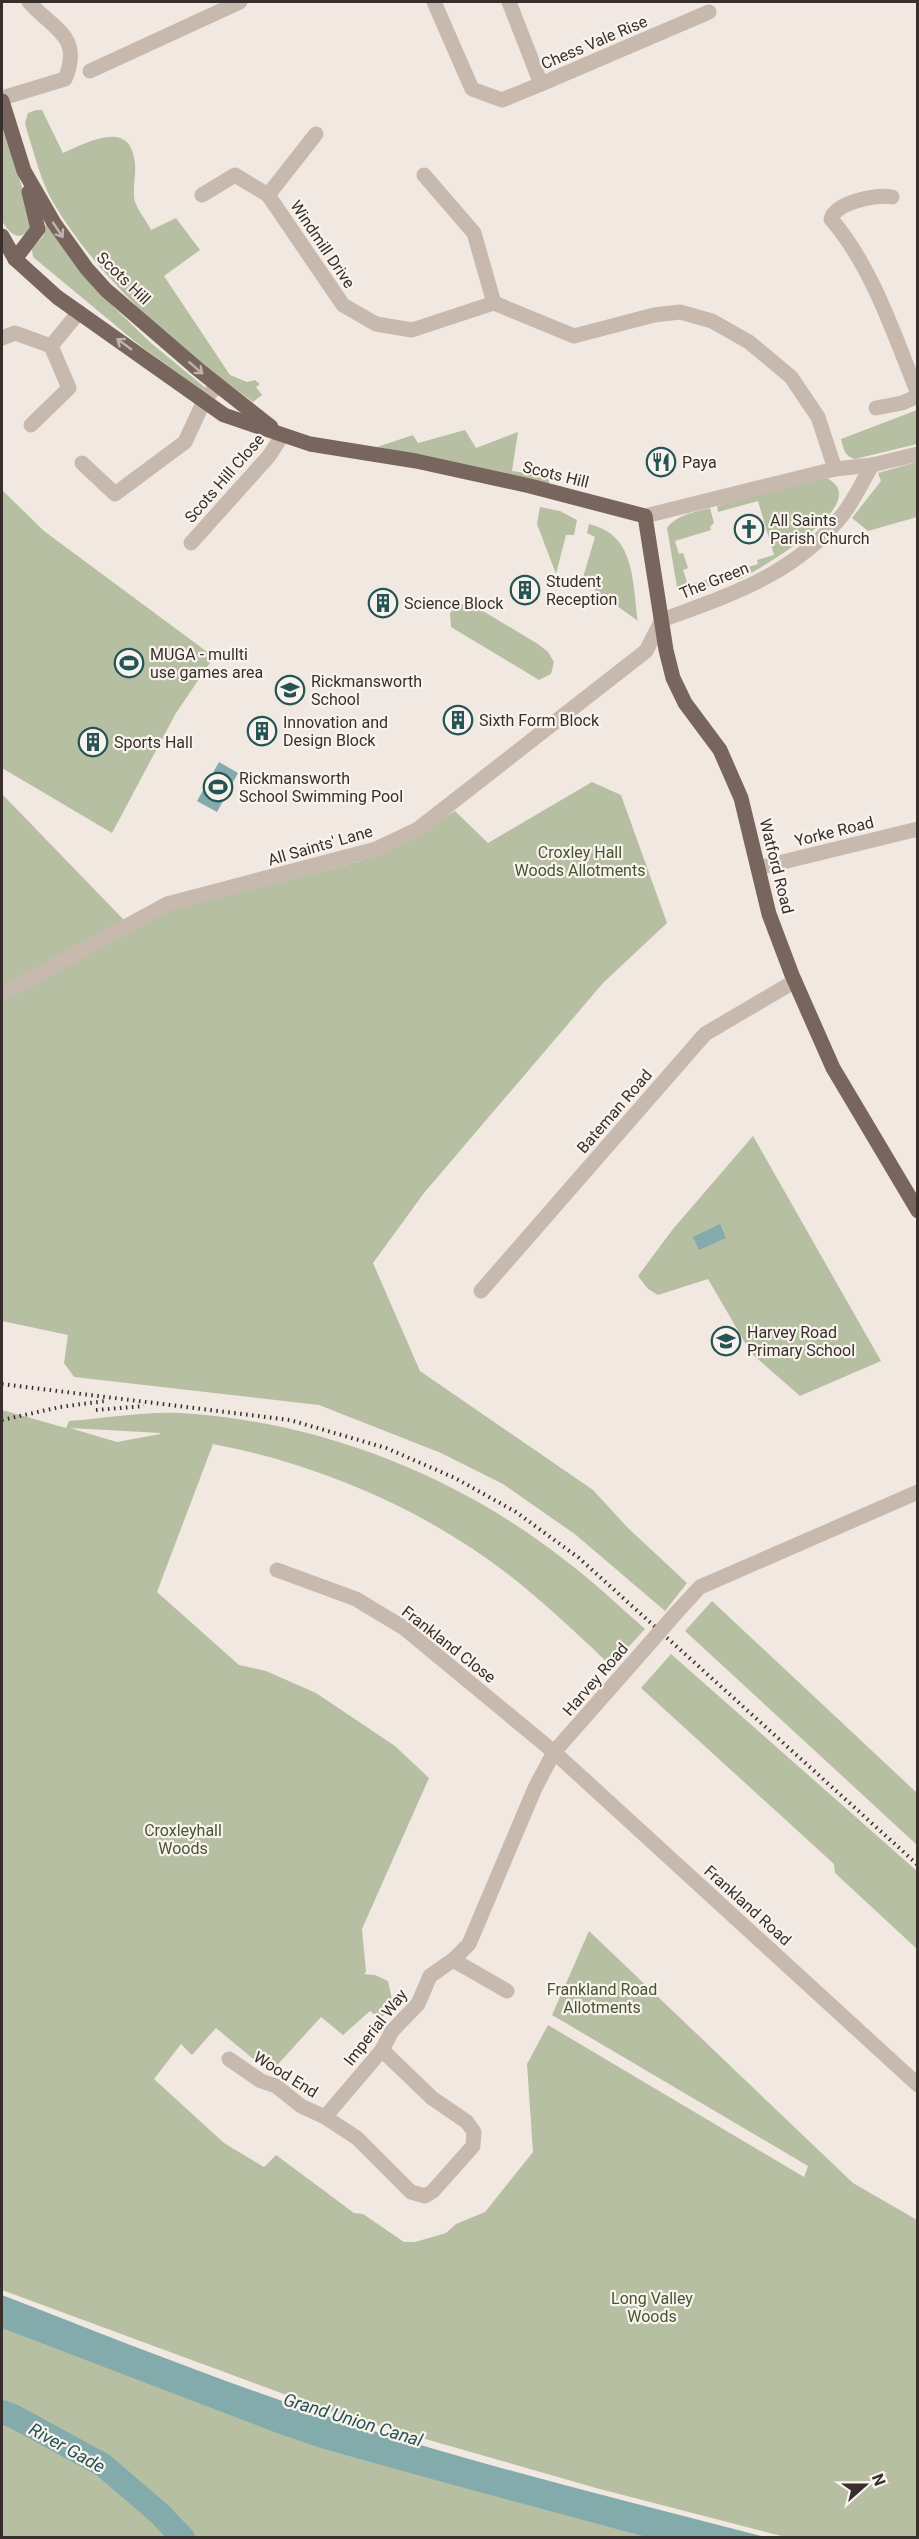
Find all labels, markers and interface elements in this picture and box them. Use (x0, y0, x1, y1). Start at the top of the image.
street label: Chess Vale Rise (538, 12, 650, 73)
street label: Windmill Drive (286, 197, 359, 292)
one-way arrow (53, 221, 65, 238)
street label: Scots Hill (93, 248, 155, 309)
one-way arrow (117, 338, 133, 350)
one-way arrow (188, 361, 204, 374)
street label: Scots Hill Close (181, 430, 268, 527)
restaurant icon: Paya (645, 446, 677, 478)
place label: Paya (682, 453, 717, 472)
street label: Scots Hill (521, 457, 591, 492)
place label: All Saints Parish Church (770, 511, 870, 548)
church icon: All Saints Parish Church (733, 513, 765, 545)
street label: The Green (677, 558, 751, 603)
place label: Student Reception (546, 572, 617, 609)
building icon: Student Reception (509, 574, 541, 606)
building icon: Science Block (367, 587, 399, 619)
place label: Science Block (404, 594, 504, 613)
place label: MUGA - mullti use games area (150, 645, 263, 682)
sports icon: MUGA - mullti use games area (113, 647, 145, 679)
place label: Rickmansworth School (311, 672, 422, 709)
school or university icon: Rickmansworth School (274, 674, 306, 706)
building icon: Sixth Form Block (442, 704, 474, 736)
place label: Sixth Form Block (479, 711, 600, 730)
place label: Innovation and Design Block (283, 713, 388, 750)
building icon: Innovation and Design Block (246, 715, 278, 747)
building icon: Sports Hall (77, 726, 109, 758)
place label: Sports Hall (114, 733, 193, 752)
place label: Rickmansworth School Swimming Pool (239, 769, 403, 806)
sports icon: Rickmansworth School Swimming Pool (202, 771, 234, 803)
street label: Yorke Road (793, 812, 876, 850)
street label: Watford Road (755, 816, 798, 916)
street label: All Saints' Lane (266, 821, 375, 869)
park label: Croxley Hall Woods Allotments (515, 843, 645, 880)
street label: Bateman Road (573, 1066, 656, 1157)
place label: Harvey Road Primary School (747, 1323, 855, 1360)
school or university icon: Harvey Road Primary School (710, 1325, 742, 1357)
street label: Frankland Close (398, 1602, 499, 1687)
street label: Harvey Road (559, 1639, 632, 1720)
park label: Croxleyhall Woods (144, 1821, 222, 1858)
street label: Frankland Road (700, 1861, 795, 1949)
park label: Frankland Road Allotments (547, 1980, 657, 2017)
street label: Imperial Way (340, 1985, 411, 2069)
street label: Wood End (250, 2047, 321, 2102)
park label: Long Valley Woods (611, 2289, 693, 2326)
water label: Grand Union Canal (281, 2388, 426, 2451)
water label: River Gade (26, 2418, 109, 2477)
north arrow (835, 2455, 895, 2515)
text: N (868, 2471, 889, 2488)

